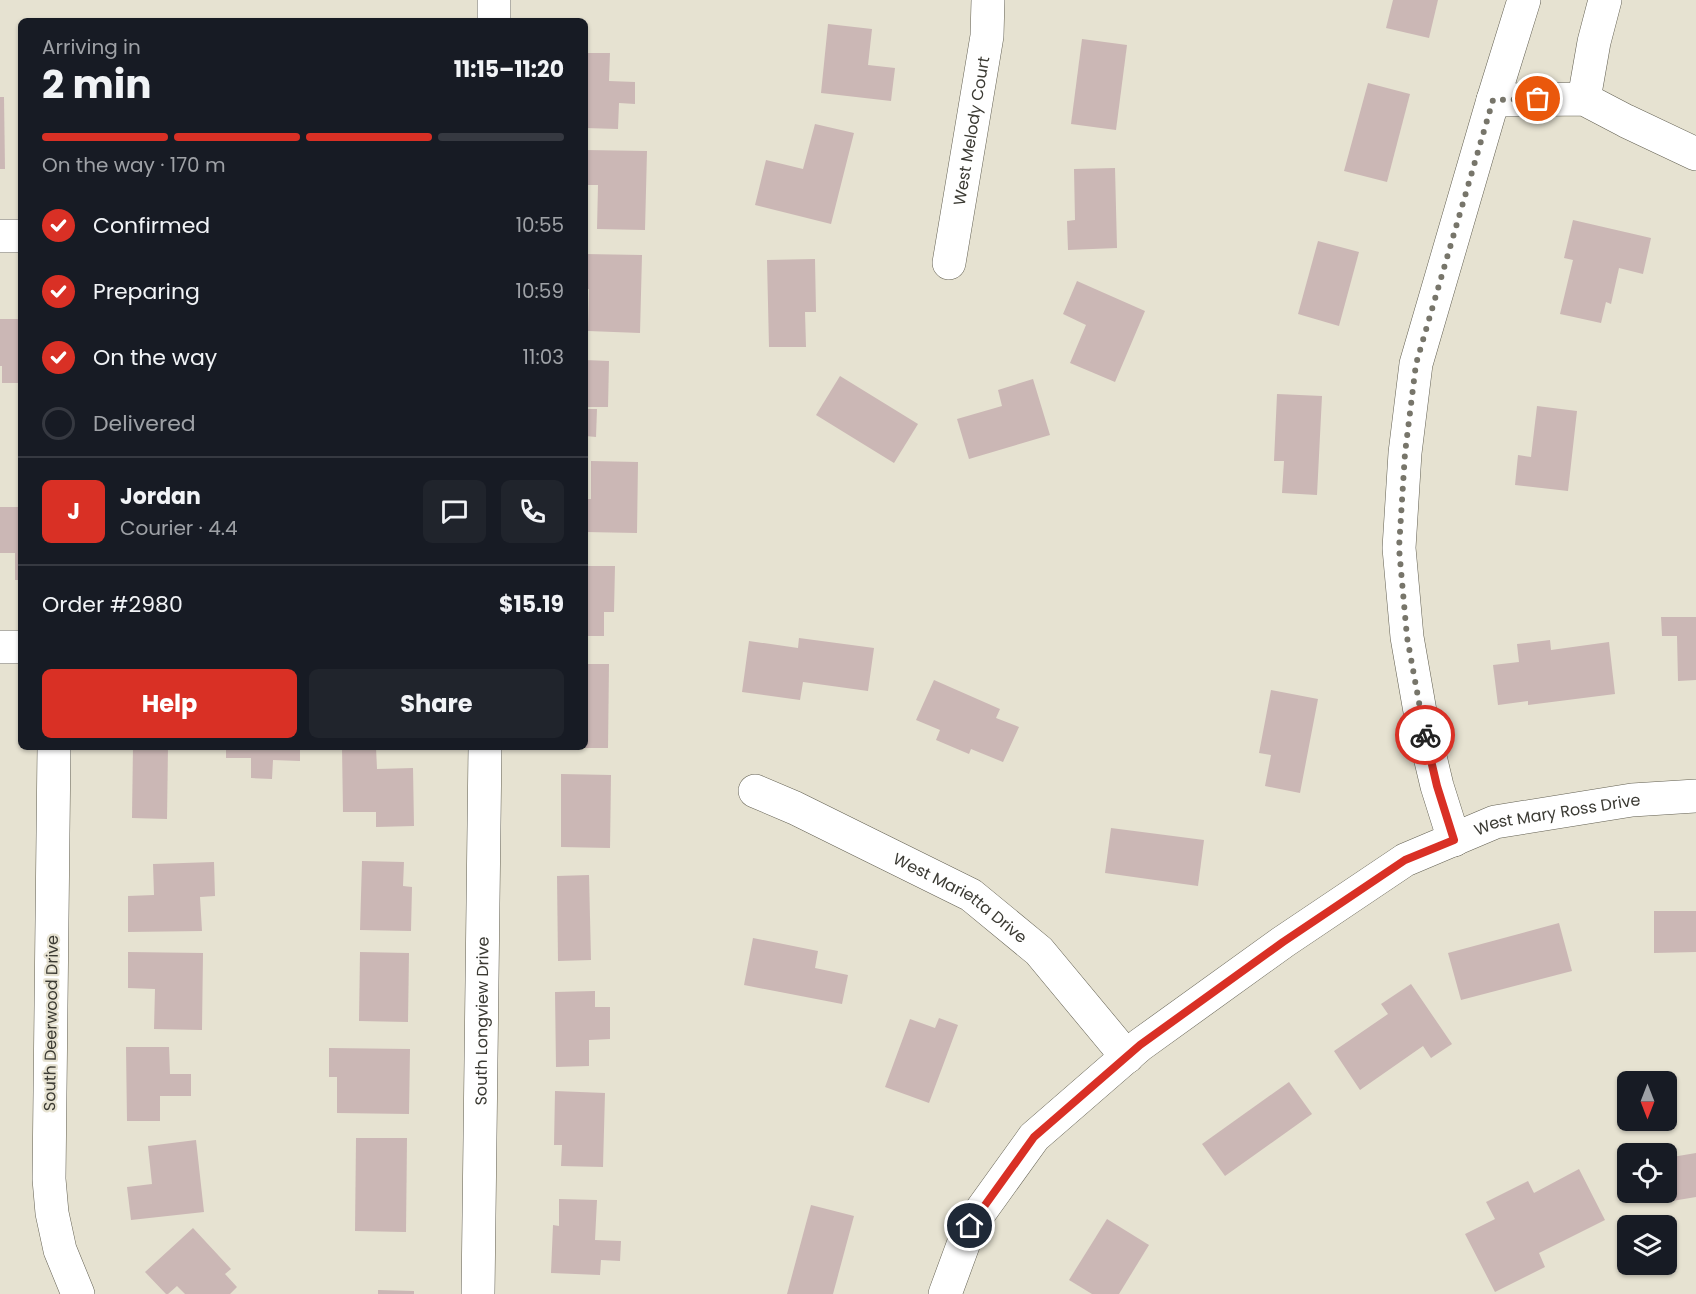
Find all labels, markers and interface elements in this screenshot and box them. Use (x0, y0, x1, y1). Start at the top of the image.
text: Arriving in (42, 33, 141, 61)
text: 11:15–11:20 (454, 54, 564, 85)
street label: West Melody Court (947, 54, 995, 207)
text: 2 min (42, 57, 152, 112)
pin (1512, 73, 1563, 124)
icon: bag (1521, 82, 1554, 115)
text: On the way · 170 m (42, 151, 226, 179)
icon: check (42, 209, 75, 242)
text: Confirmed (93, 210, 210, 241)
text: 10:55 (516, 211, 564, 239)
icon: check (42, 275, 75, 308)
text: Preparing (93, 276, 200, 307)
text: 10:59 (516, 277, 564, 305)
icon: check (42, 341, 75, 374)
text: On the way (93, 342, 217, 373)
text: 11:03 (523, 343, 564, 371)
text: Delivered (93, 408, 196, 439)
button: chat (423, 480, 486, 543)
button: phone (501, 480, 564, 543)
text: Jordan (120, 481, 201, 512)
text: J (67, 496, 80, 527)
text: Courier · 4.4 (120, 514, 238, 542)
text: Order #2980 (42, 589, 183, 620)
text: $15.19 (499, 589, 564, 620)
button: Help (42, 669, 297, 738)
button: Share (309, 669, 564, 738)
courier (1395, 705, 1455, 765)
icon: bike (1409, 719, 1442, 752)
street label: West Mary Ross Drive (1470, 788, 1641, 841)
street label: West Marietta Drive (889, 847, 1032, 948)
street label: South Deerwood Drive (38, 935, 64, 1111)
street label: South Longview Drive (469, 936, 494, 1106)
north arrow (1617, 1071, 1677, 1131)
map controls (1617, 1071, 1677, 1275)
button: locate (1617, 1143, 1677, 1203)
pin (944, 1200, 995, 1251)
icon: home (953, 1209, 986, 1242)
button: layers (1617, 1215, 1677, 1275)

